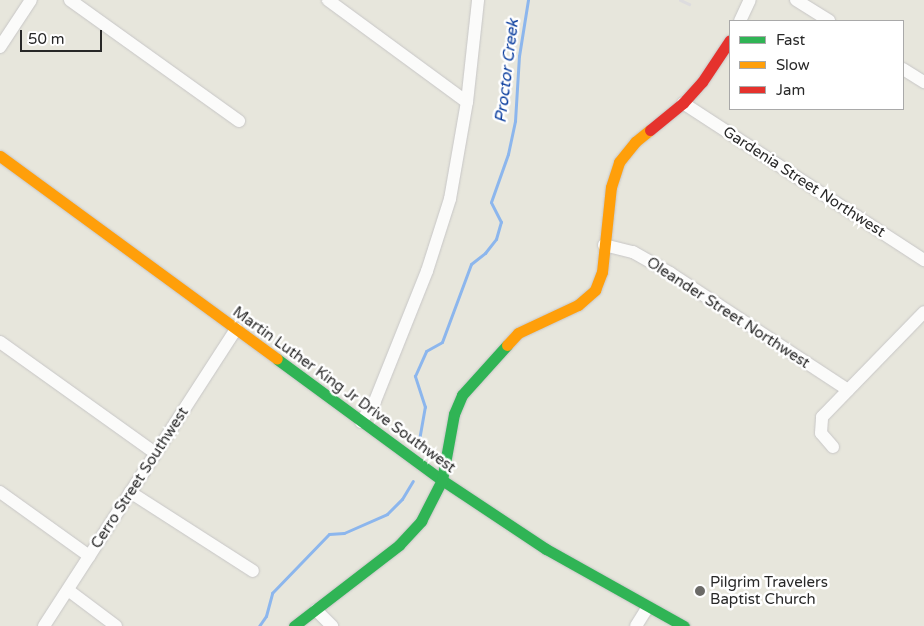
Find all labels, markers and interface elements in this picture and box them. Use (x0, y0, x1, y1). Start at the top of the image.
water label: Proctor Creek (491, 18, 523, 124)
scale bar (22, 20, 105, 52)
legend (729, 20, 904, 110)
text: 50 m (28, 30, 65, 48)
text: Fast (776, 31, 805, 49)
text: Slow (776, 56, 810, 74)
text: Jam (776, 81, 805, 99)
street label: Gardenia Street Northwest (720, 123, 888, 241)
street label: Oleander Street Northwest (643, 254, 813, 372)
street label: Martin Luther King Jr Drive Southwest (229, 303, 459, 477)
street label: Cerro Street Southwest (87, 404, 193, 552)
place label: Pilgrim Travelers Baptist Church (710, 573, 828, 608)
marker: Pilgrim Travelers Baptist Church (694, 585, 706, 597)

